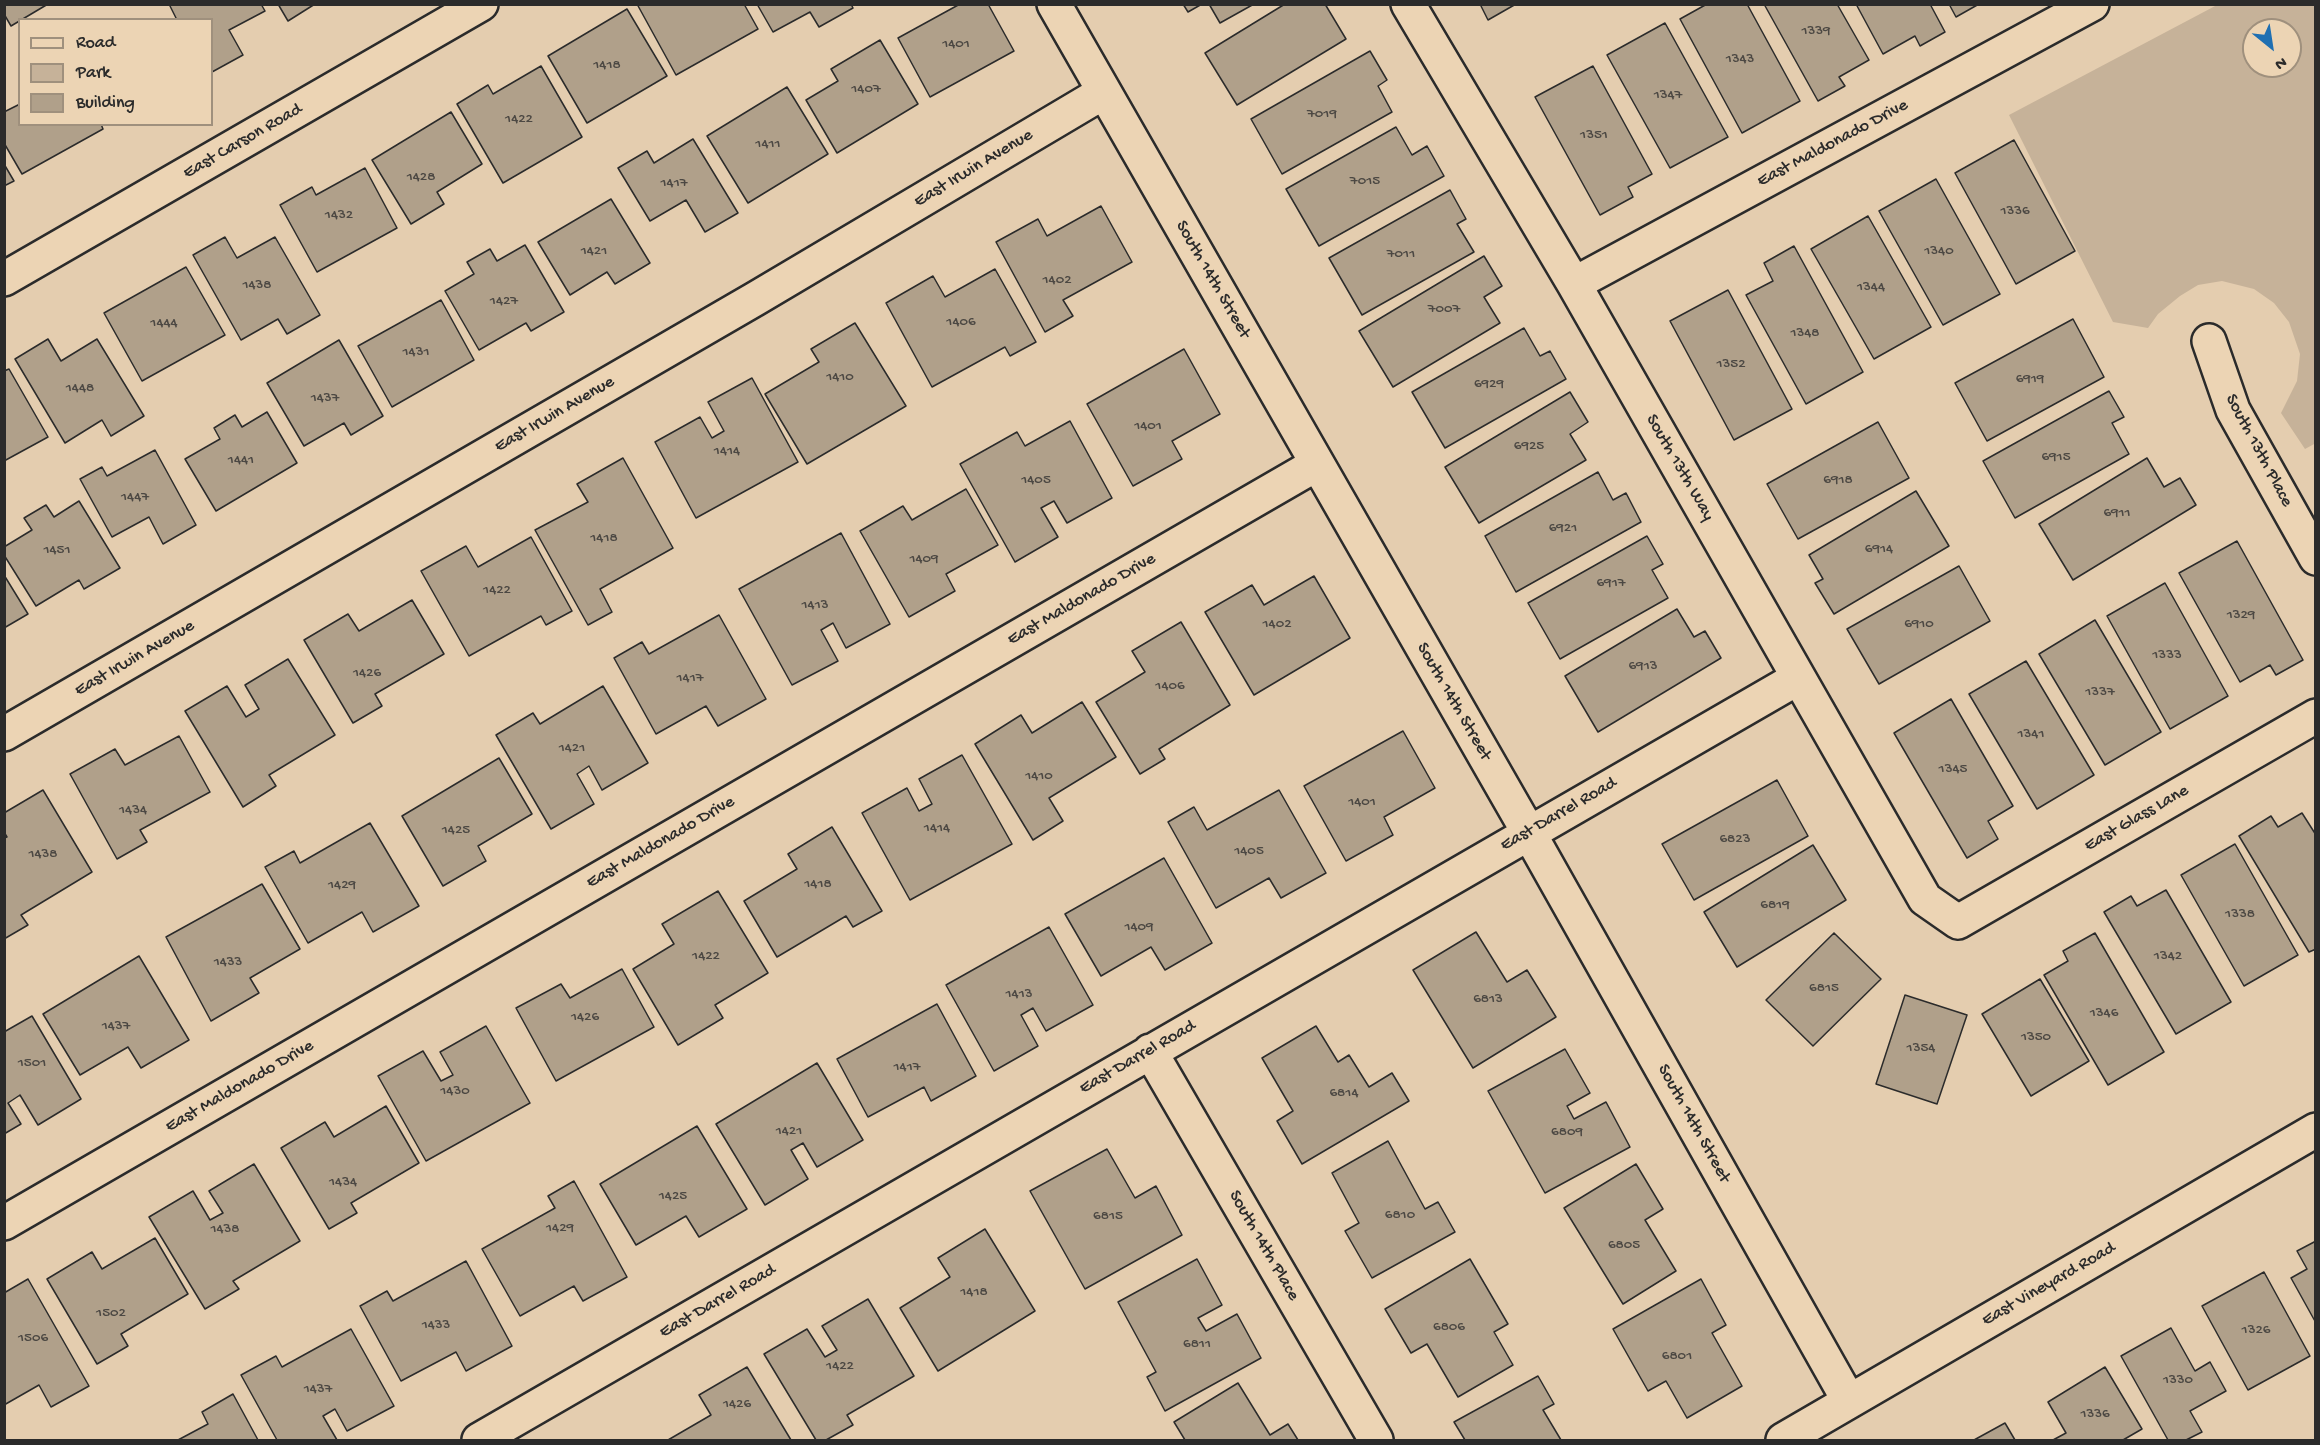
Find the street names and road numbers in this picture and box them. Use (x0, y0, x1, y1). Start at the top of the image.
street label: East Maldonado Drive (1754, 95, 1912, 193)
street label: East Carson Road (180, 99, 306, 185)
street label: East Irwin Avenue (911, 125, 1037, 213)
street label: South 14th Street (1170, 217, 1254, 343)
street label: East Irwin Avenue (491, 372, 619, 458)
street label: South 13th Place (2219, 391, 2297, 511)
street label: South 13th Way (1640, 411, 1718, 525)
street label: East Maldonado Drive (1004, 549, 1160, 651)
street label: East Irwin Avenue (71, 616, 199, 702)
street label: South 14th Street (1411, 639, 1495, 765)
street label: East Darrel Road (1497, 773, 1621, 857)
street label: East Glass Lane (2081, 780, 2193, 858)
street label: East Maldonado Drive (583, 792, 739, 894)
street label: East Darrel Road (1076, 1016, 1200, 1100)
street label: East Maldonado Drive (162, 1036, 318, 1138)
street label: South 14th Street (1651, 1061, 1735, 1187)
street label: South 14th Place (1223, 1187, 1303, 1305)
street label: East Vineyard Road (1978, 1238, 2120, 1332)
street label: East Darrel Road (656, 1260, 780, 1344)

